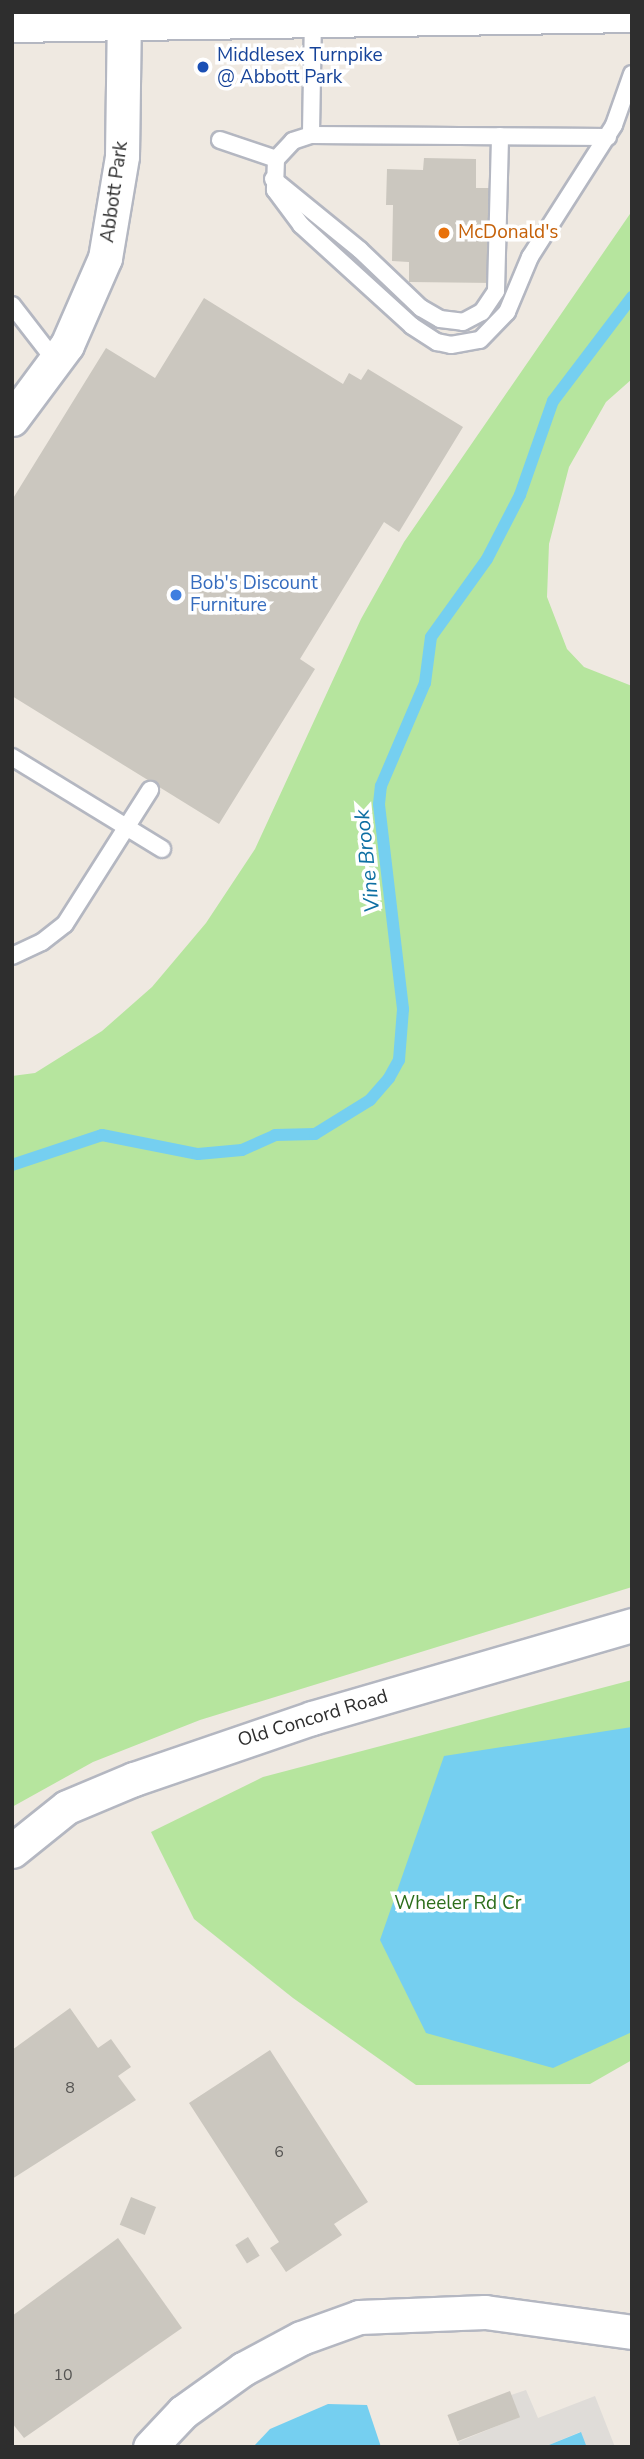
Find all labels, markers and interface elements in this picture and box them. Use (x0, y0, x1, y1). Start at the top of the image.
place label: Middlesex Turnpike @ Abbott Park (217, 45, 383, 89)
marker: Middlesex Turnpike @ Abbott Park (195, 59, 211, 75)
street label: Abbott Park (97, 140, 133, 244)
place label: McDonald's (458, 222, 559, 244)
marker: McDonald's (436, 225, 452, 241)
place label: Bob's Discount Furniture (190, 573, 318, 617)
marker: Bob's Discount Furniture (168, 587, 184, 603)
water label: Vine Brook (349, 808, 385, 914)
street label: Old Concord Road (235, 1685, 391, 1753)
park label: Wheeler Rd Cr (394, 1893, 522, 1915)
house number: 8 (65, 2078, 75, 2098)
house number: 6 (274, 2142, 284, 2162)
house number: 10 (53, 2365, 73, 2385)

